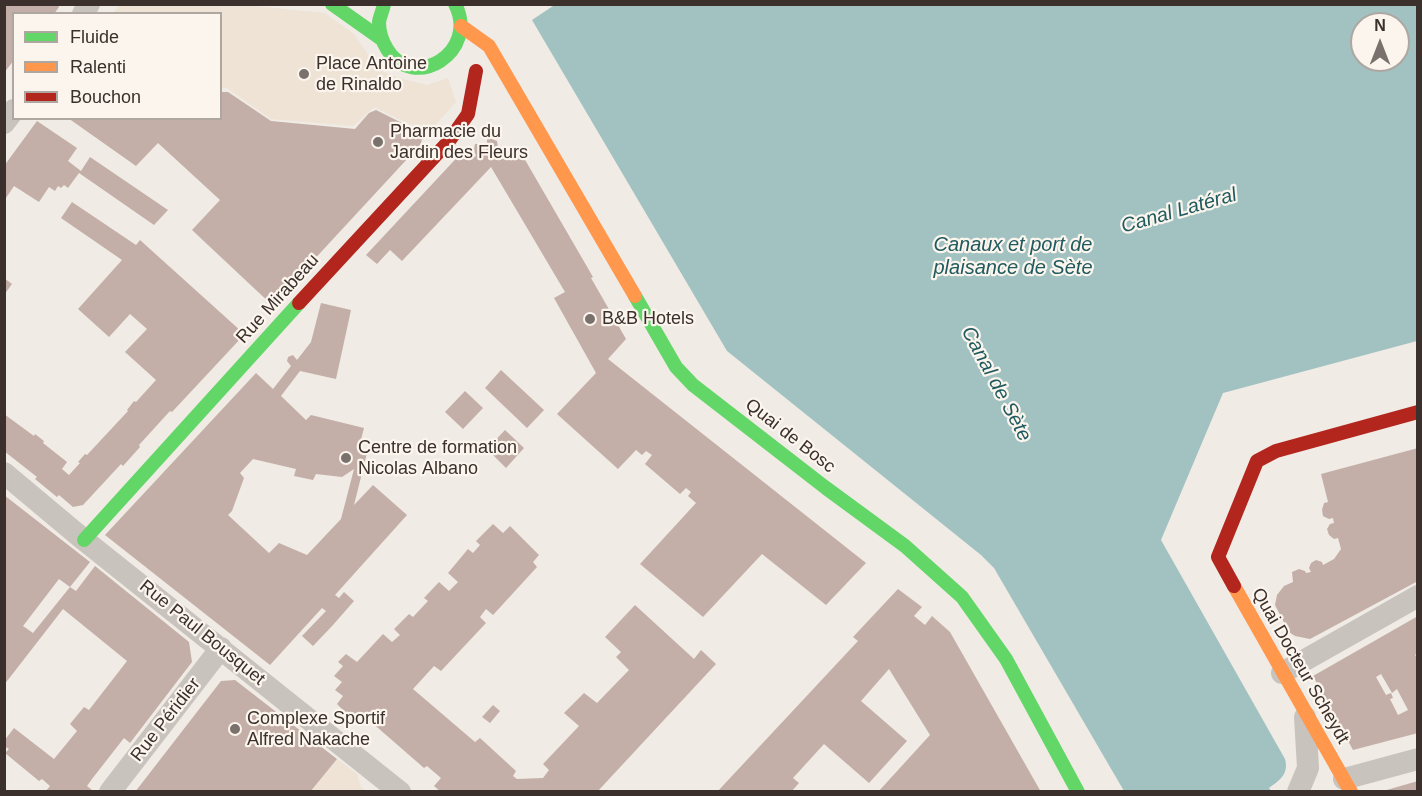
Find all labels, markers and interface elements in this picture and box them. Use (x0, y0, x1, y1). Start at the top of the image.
legend (12, 12, 222, 120)
north arrow (1350, 12, 1410, 72)
text: N (1374, 17, 1386, 34)
text: Fluide (70, 27, 119, 47)
place label: Place Antoine de Rinaldo (316, 53, 427, 96)
text: Ralenti (70, 57, 126, 77)
marker: Place Antoine de Rinaldo (297, 67, 311, 81)
text: Bouchon (70, 87, 141, 107)
place label: Pharmacie du Jardin des Fleurs (390, 121, 528, 164)
marker: Pharmacie du Jardin des Fleurs (371, 135, 385, 149)
water label: Canal Latéral (1119, 183, 1239, 239)
water label: Canaux et port de plaisance de Sète (933, 233, 1093, 280)
street label: Rue Mirabeau (232, 250, 324, 348)
place label: B&B Hotels (602, 308, 694, 330)
marker: B&B Hotels (583, 312, 597, 326)
water label: Canal de Sète (956, 322, 1036, 446)
street label: Quai de Bosc (741, 394, 839, 478)
place label: Centre de formation Nicolas Albano (358, 437, 517, 480)
marker: Centre de formation Nicolas Albano (339, 451, 353, 465)
street label: Rue Paul Bousquet (135, 576, 269, 690)
street label: Quai Docteur Scheydt (1247, 584, 1353, 748)
street label: Rue Péridier (127, 674, 205, 766)
place label: Complexe Sportif Alfred Nakache (247, 708, 385, 750)
marker: Complexe Sportif Alfred Nakache (228, 722, 242, 736)

